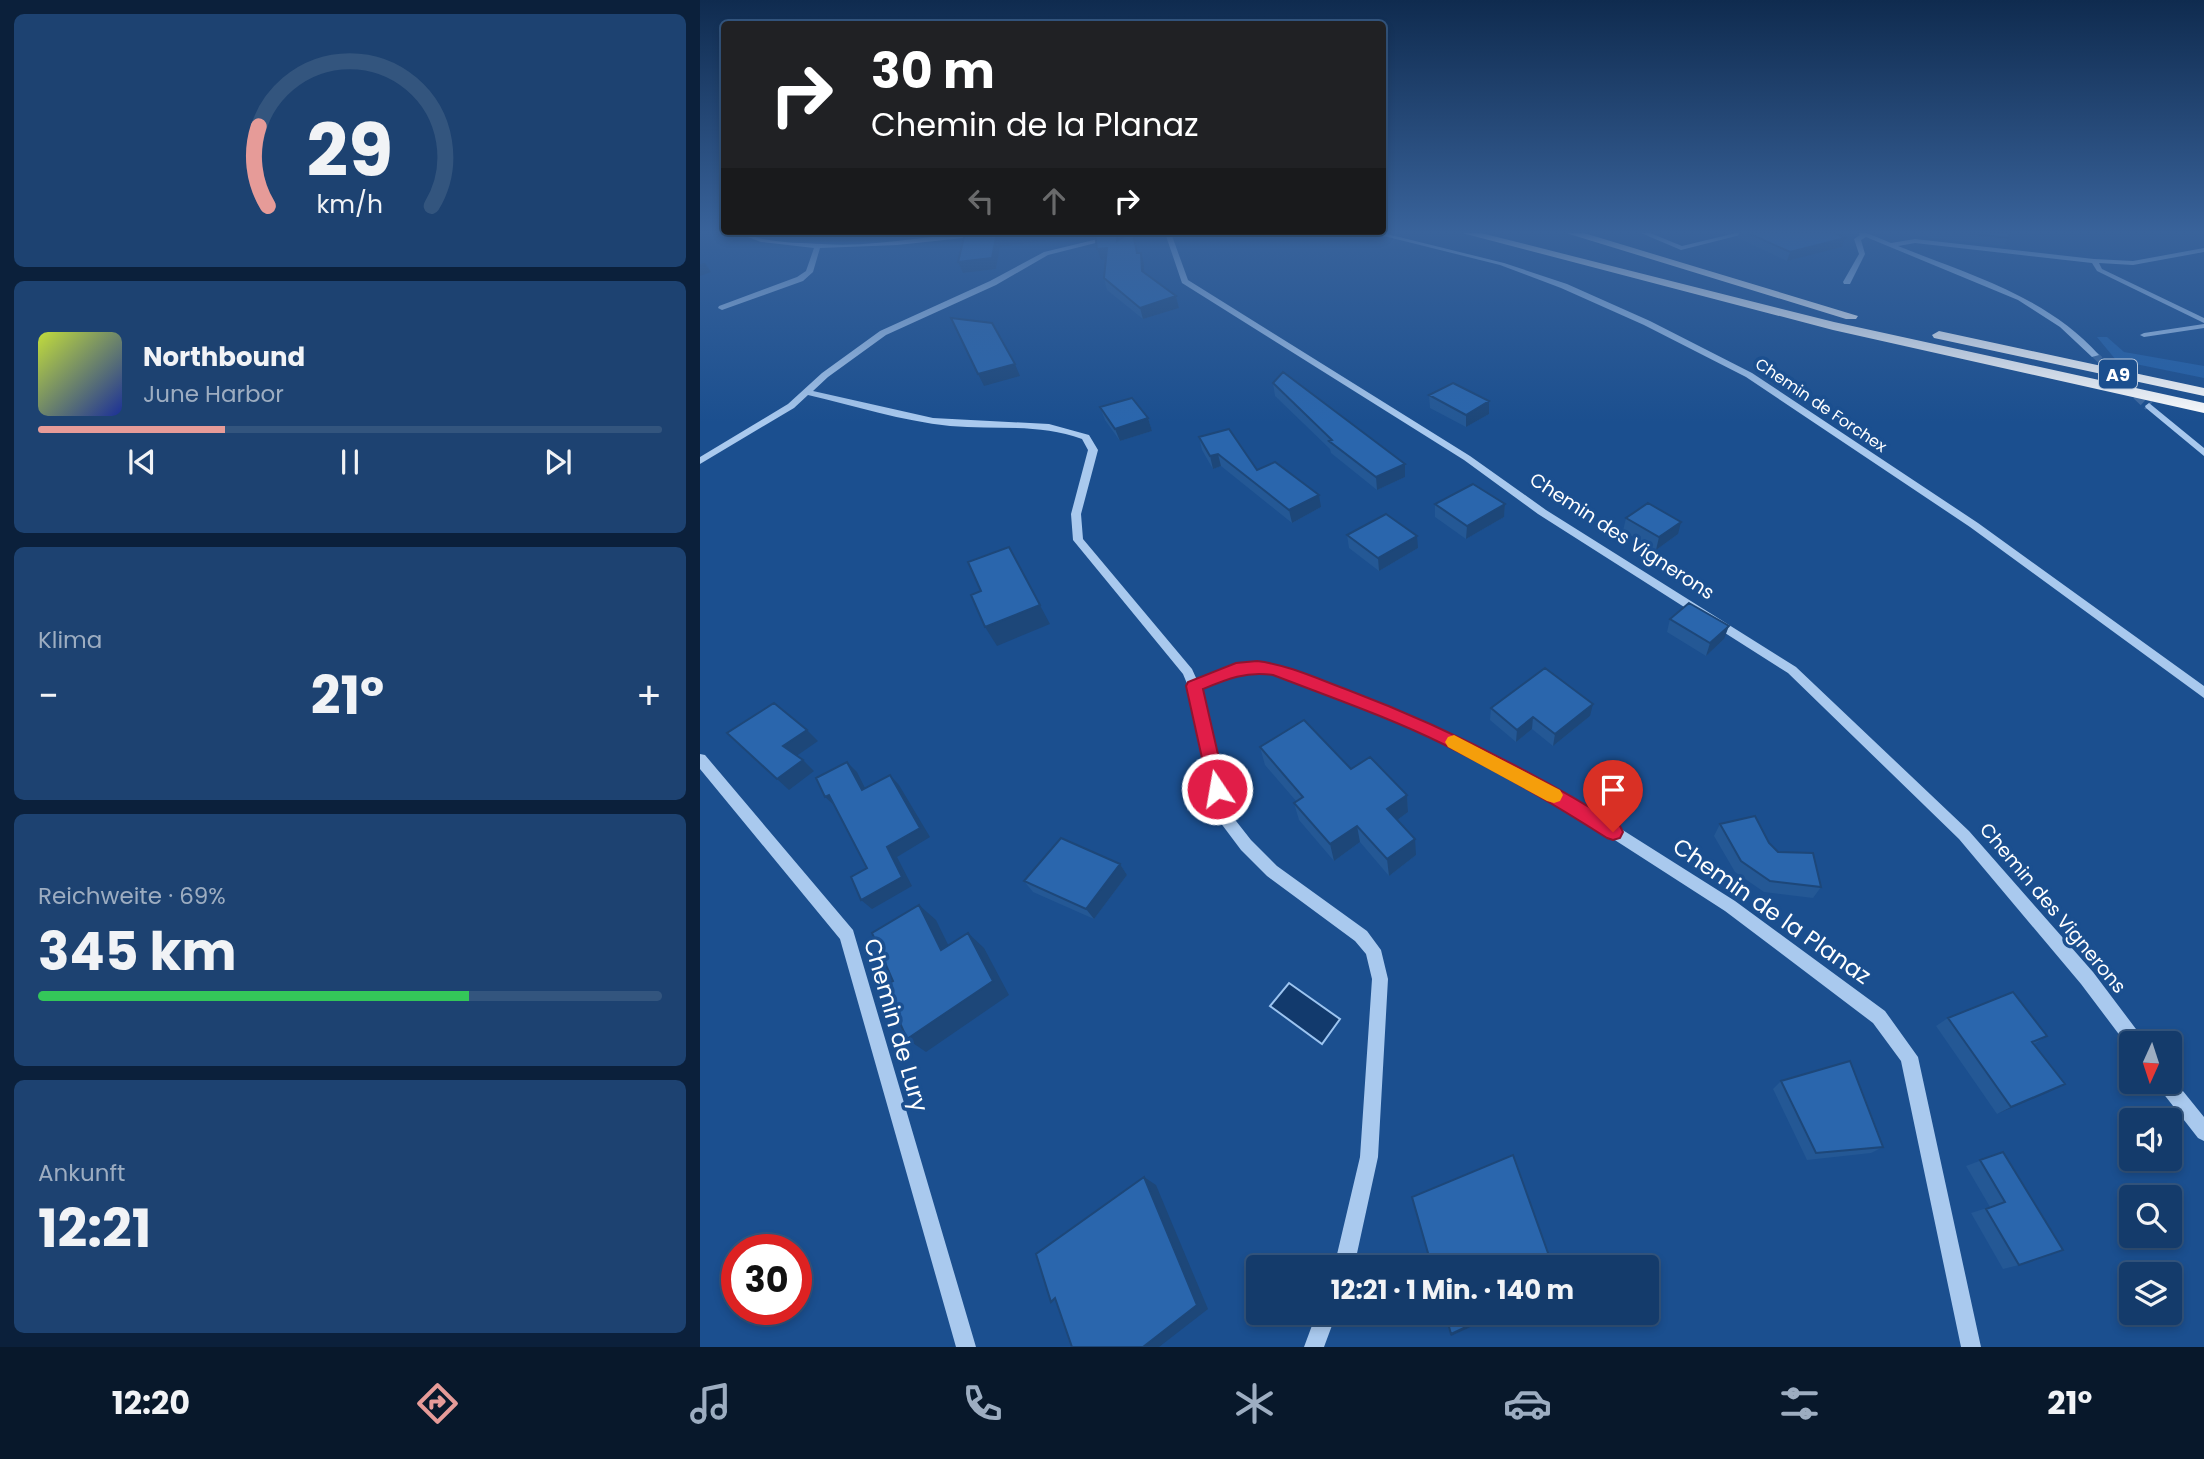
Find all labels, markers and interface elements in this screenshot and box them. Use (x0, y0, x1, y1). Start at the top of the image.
text: 30 m (871, 37, 995, 105)
icon: right (756, 49, 847, 140)
text: 29 (307, 101, 393, 202)
text: Chemin de la Planaz (871, 102, 1199, 147)
icon: left (962, 182, 1000, 220)
icon: ahead (1035, 182, 1073, 220)
icon: right (1108, 182, 1146, 220)
text: km/h (317, 187, 383, 222)
text: Northbound (143, 339, 305, 375)
street label: Chemin de Forchex (1751, 352, 1892, 458)
road number: A9 (2099, 360, 2137, 388)
text: June Harbor (143, 378, 284, 410)
icon: previous (123, 443, 161, 481)
icon: pause (331, 443, 369, 481)
icon: next (539, 443, 577, 481)
street label: Chemin des Vignerons (1524, 466, 1720, 606)
text: Klima (38, 624, 102, 656)
text: 21° (311, 659, 384, 732)
text: − (38, 669, 59, 722)
text: + (636, 669, 662, 722)
position arrow (1180, 752, 1254, 826)
pin (1583, 760, 1643, 832)
icon: arrive (1594, 771, 1632, 809)
street label: Chemin des Vignerons (1973, 817, 2133, 999)
street label: Chemin de la Planaz (1666, 830, 1878, 992)
text: Reichweite · 69% (38, 880, 226, 912)
text: 345 km (38, 915, 237, 988)
street label: Chemin de Lury (856, 935, 936, 1116)
north arrow (2119, 1031, 2182, 1094)
map controls (2119, 1031, 2182, 1325)
button: sound (2119, 1108, 2182, 1171)
text: Ankunft (38, 1157, 125, 1189)
button: search (2119, 1185, 2182, 1248)
text: 12:21 (38, 1192, 151, 1265)
speed limit sign: 30 (721, 1234, 812, 1325)
button: layers (2119, 1262, 2182, 1325)
text: 12:21 · 1 Min. · 140 m (1331, 1272, 1574, 1308)
icon: directions (413, 1379, 462, 1428)
icon: music (686, 1379, 735, 1428)
icon: phone (958, 1379, 1007, 1428)
icon: climate (1230, 1379, 1279, 1428)
icon: car (1503, 1379, 1552, 1428)
icon: filters (1775, 1379, 1824, 1428)
text: 12:20 (112, 1380, 190, 1425)
text: 21° (2047, 1380, 2092, 1425)

